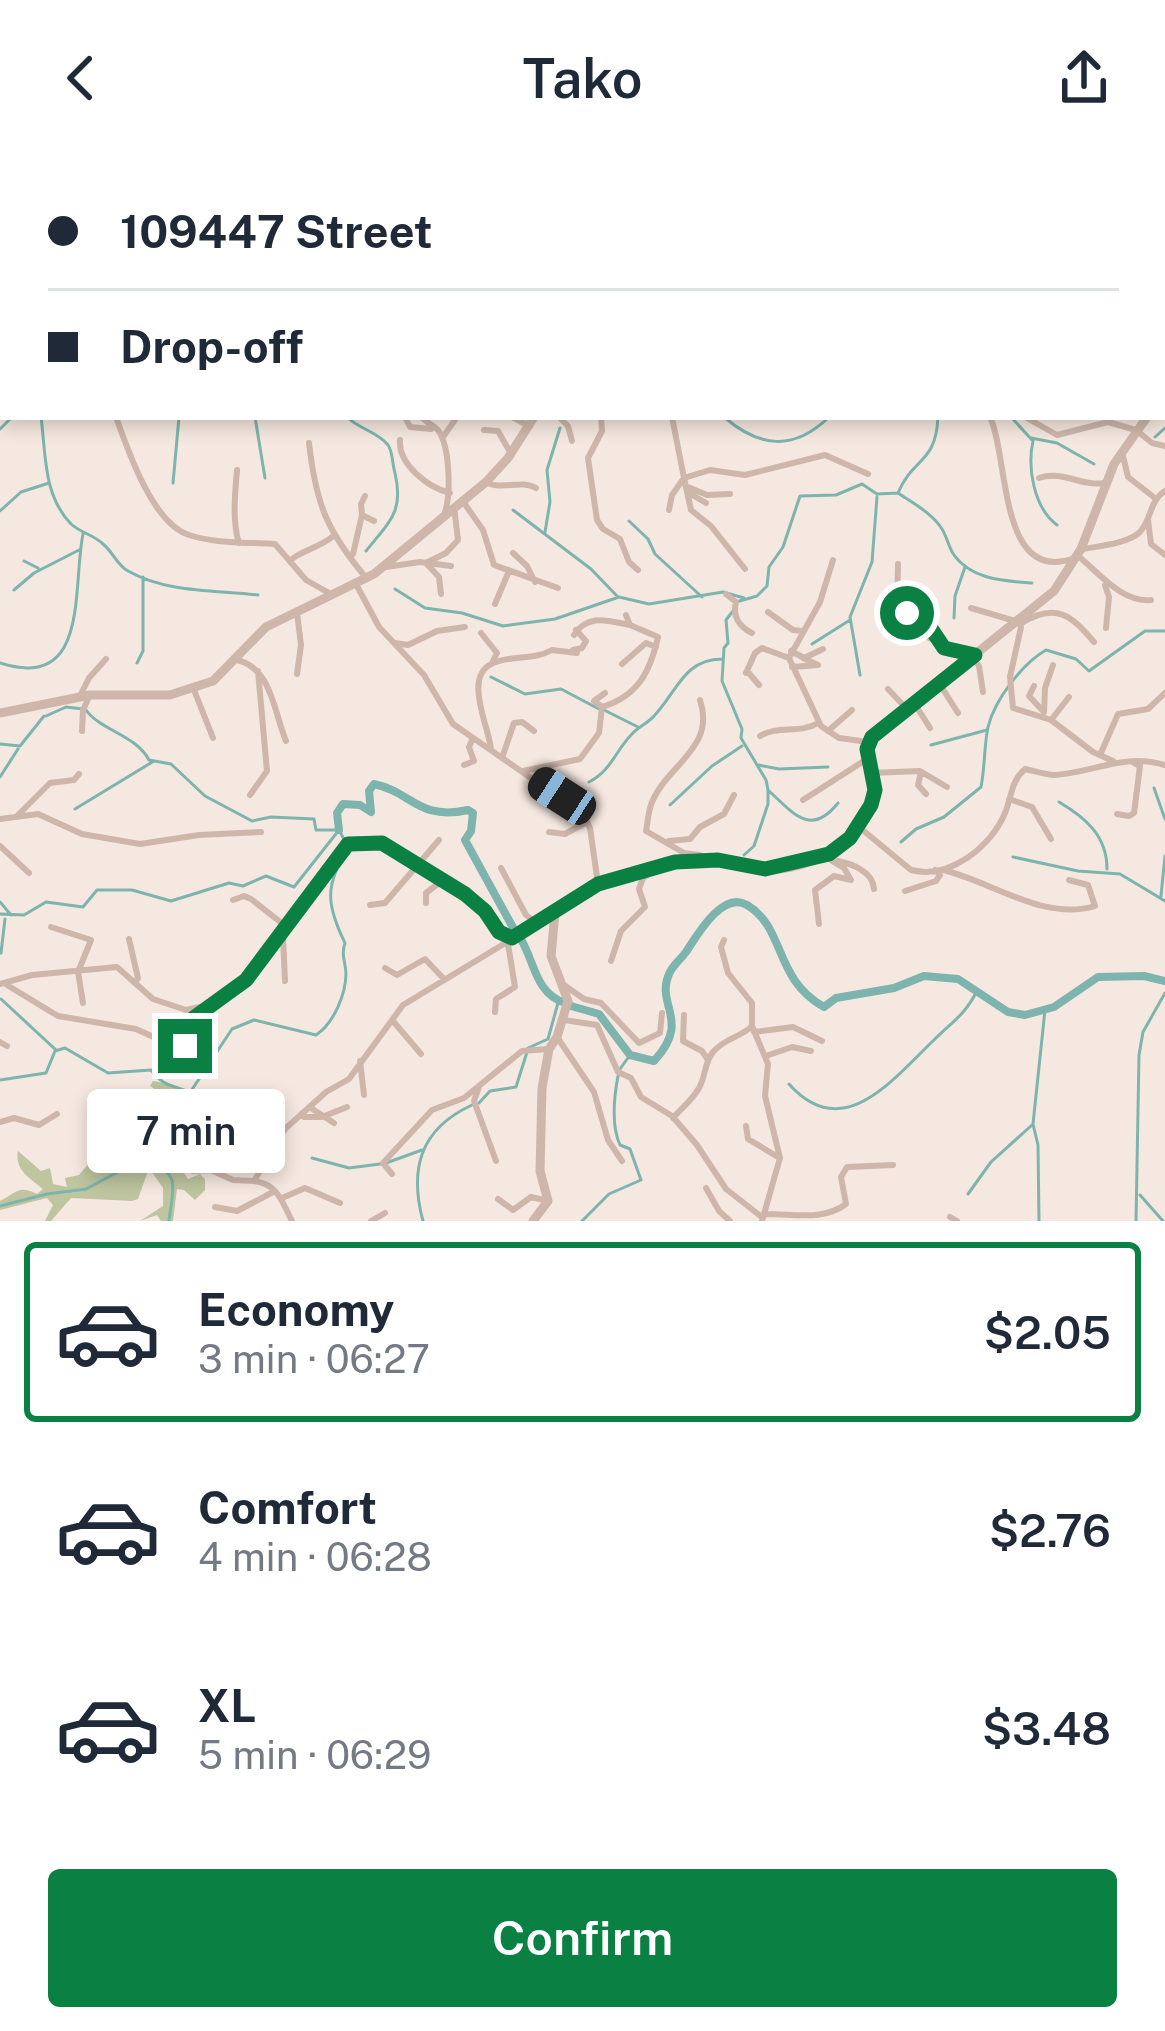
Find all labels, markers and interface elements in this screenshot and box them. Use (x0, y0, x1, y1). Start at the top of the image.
icon: back (48, 45, 114, 111)
icon: share (1051, 45, 1117, 111)
text: Tako (522, 47, 643, 110)
text: 109447 Street (120, 205, 433, 258)
text: Drop-off (120, 320, 303, 373)
route start (880, 586, 934, 640)
car (522, 761, 602, 831)
route end (158, 1019, 212, 1073)
callout: 7 min (86, 1088, 284, 1172)
text: 7 min (136, 1108, 236, 1154)
icon: car (54, 1278, 162, 1386)
text: Economy (198, 1283, 394, 1336)
text: $2.05 (984, 1306, 1111, 1359)
text: 3 min · 06:27 (198, 1336, 430, 1382)
icon: car (54, 1476, 162, 1584)
text: Comfort (198, 1481, 377, 1534)
text: $2.76 (989, 1504, 1111, 1557)
text: 4 min · 06:28 (198, 1534, 432, 1580)
icon: car (54, 1674, 162, 1782)
text: XL (198, 1679, 256, 1732)
text: $3.48 (982, 1702, 1111, 1755)
text: 5 min · 06:29 (198, 1732, 431, 1778)
button: Confirm (48, 1869, 1117, 2007)

